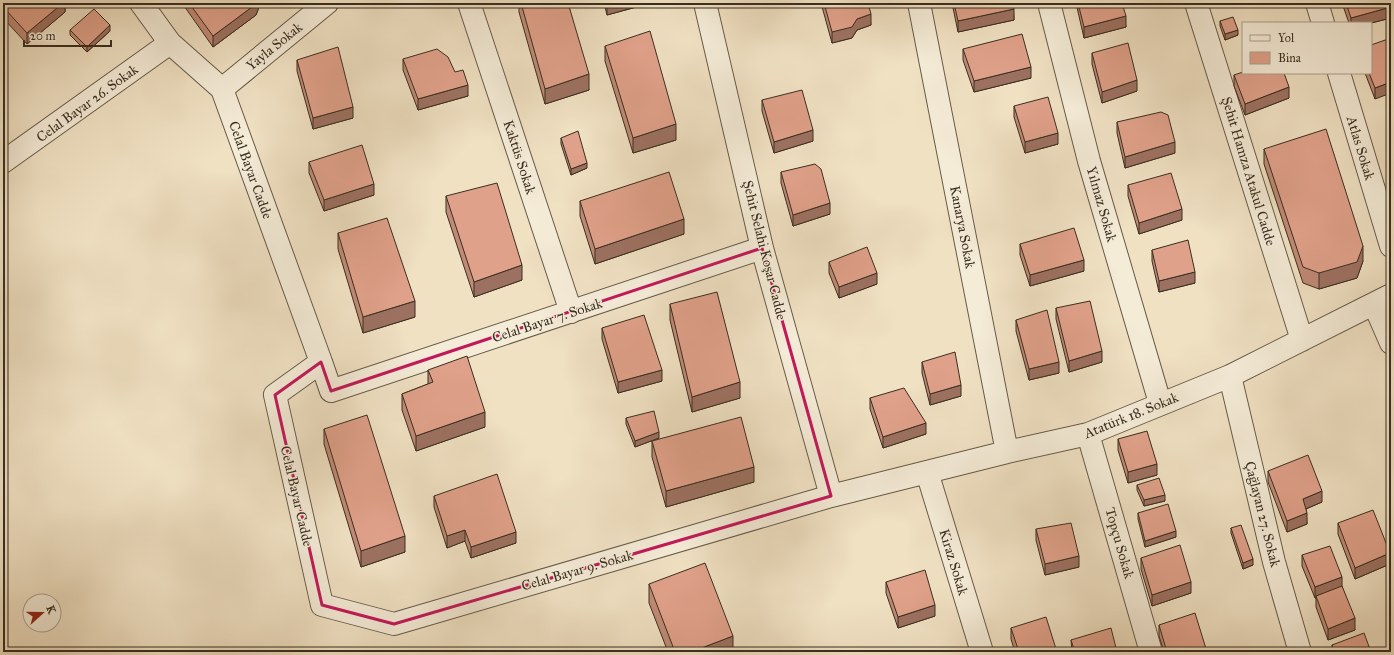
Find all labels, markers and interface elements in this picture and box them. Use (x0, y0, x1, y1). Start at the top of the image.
street label: Yayla Sokak (243, 18, 306, 74)
scale bar (24, 22, 111, 48)
legend (1242, 22, 1372, 74)
text: 20 m (30, 29, 56, 43)
text: Yol (1278, 31, 1295, 45)
text: Bina (1278, 51, 1302, 65)
street label: Celal Bayar 26. Sokak (33, 60, 142, 146)
street label: Şehit Hamza Atakul Cadde (1218, 95, 1279, 248)
street label: Atlas Sokak (1342, 113, 1378, 183)
street label: Kaktüs Sokak (500, 118, 540, 197)
street label: Celal Bayar Cadde (225, 119, 276, 222)
street label: Yılmaz Sokak (1083, 164, 1121, 244)
street label: Şehit Selahi Koşar Cadde (739, 179, 790, 322)
street label: Kanarya Sokak (946, 184, 979, 270)
street label: Celal Bayar 7. Sokak (490, 294, 605, 346)
street label: Atatürk 18. Sokak (1081, 389, 1181, 442)
street label: Celal Bayar Cadde (277, 444, 316, 548)
street label: Çağlayan 27. Sokak (1241, 460, 1284, 569)
street label: Topçu Sokak (1101, 506, 1138, 581)
street label: Kiraz Sokak (935, 527, 972, 598)
street label: Celal Bayar 9. Sokak (519, 546, 635, 595)
north arrow (22, 593, 62, 633)
text: K (43, 604, 59, 617)

